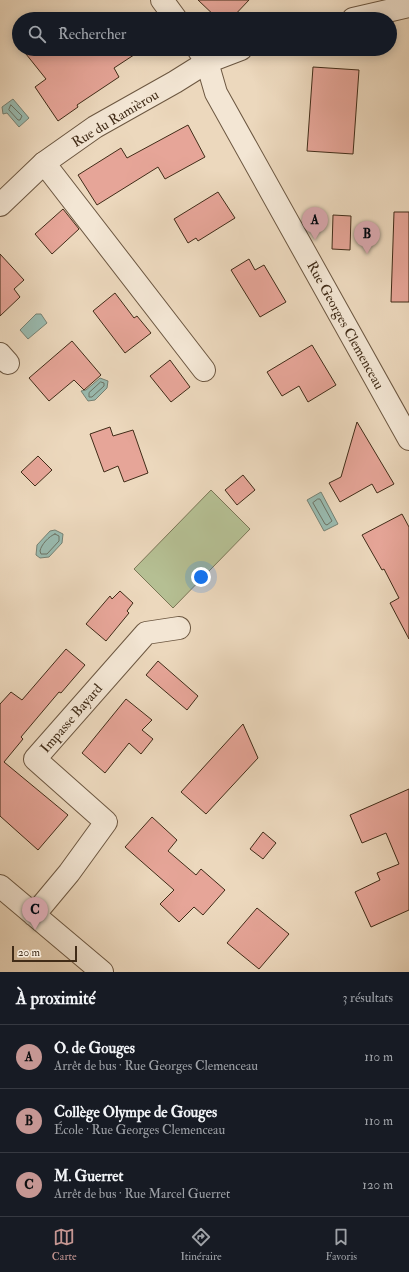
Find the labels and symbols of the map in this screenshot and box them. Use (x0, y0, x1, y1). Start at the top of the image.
street label: Rue du Ramièrou (69, 86, 162, 151)
pin: A (302, 207, 328, 240)
pin: B (354, 221, 380, 254)
street label: Rue Georges Clemenceau (303, 258, 388, 392)
your location (191, 567, 211, 587)
street label: Impasse Bayard (37, 680, 107, 757)
pin: C (22, 897, 48, 930)
scale bar (12, 944, 77, 963)

